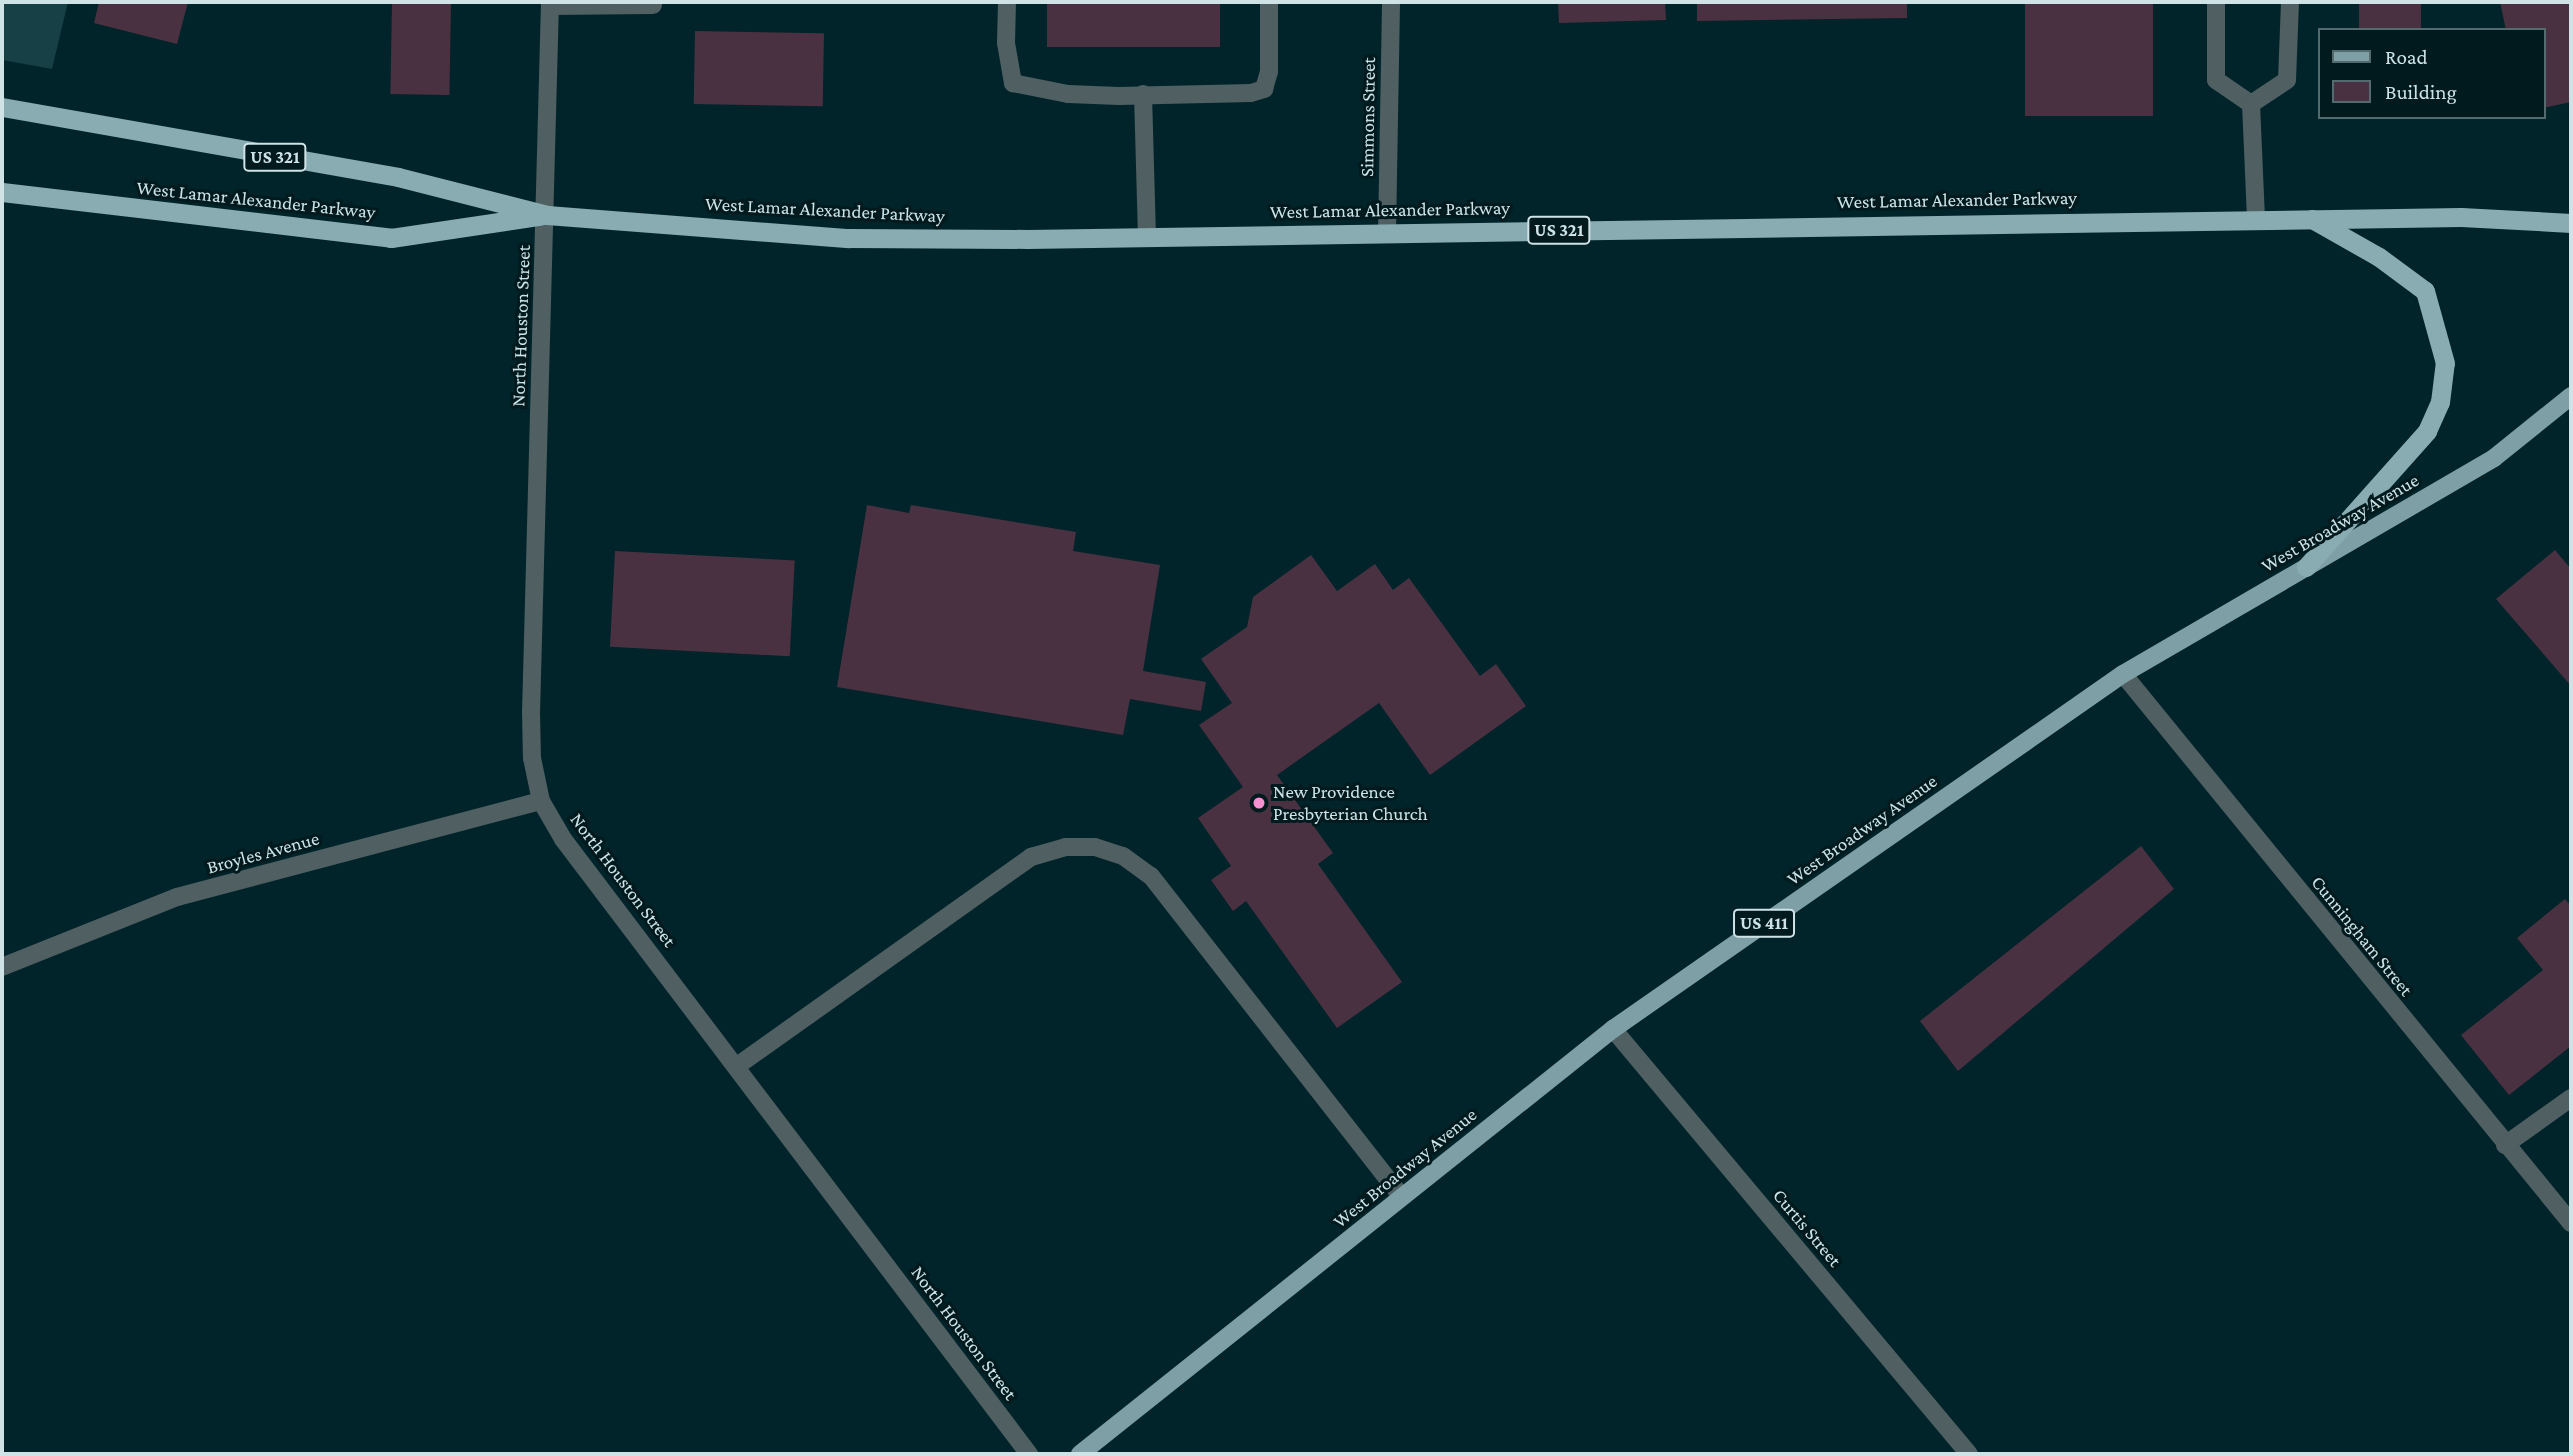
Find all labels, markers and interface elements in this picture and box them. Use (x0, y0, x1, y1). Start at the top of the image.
legend (2318, 28, 2545, 119)
text: Road (2385, 45, 2428, 69)
street label: Simmons Street (1356, 57, 1380, 177)
text: Building (2385, 80, 2457, 104)
road number: US 321 (242, 142, 308, 172)
street label: West Lamar Alexander Parkway (135, 176, 377, 224)
street label: West Lamar Alexander Parkway (1837, 187, 2077, 213)
street label: West Lamar Alexander Parkway (705, 192, 945, 228)
street label: West Lamar Alexander Parkway (1270, 197, 1510, 223)
road number: US 321 (1526, 215, 1592, 244)
street label: North Houston Street (507, 245, 535, 407)
street label: West Broadway Avenue (2257, 469, 2423, 577)
street label: West Broadway Avenue (1783, 770, 1941, 890)
place label: New Providence Presbyterian Church (1273, 781, 1428, 825)
marker: New Providence Presbyterian Church (1251, 795, 1267, 811)
street label: North Houston Street (565, 808, 681, 952)
street label: Broyles Avenue (204, 827, 322, 879)
street label: Cunningham Street (2306, 871, 2418, 1001)
road number: US 411 (1732, 908, 1796, 938)
street label: West Broadway Avenue (1329, 1103, 1481, 1233)
street label: Curtis Street (1768, 1184, 1846, 1272)
street label: North Houston Street (906, 1261, 1022, 1405)

